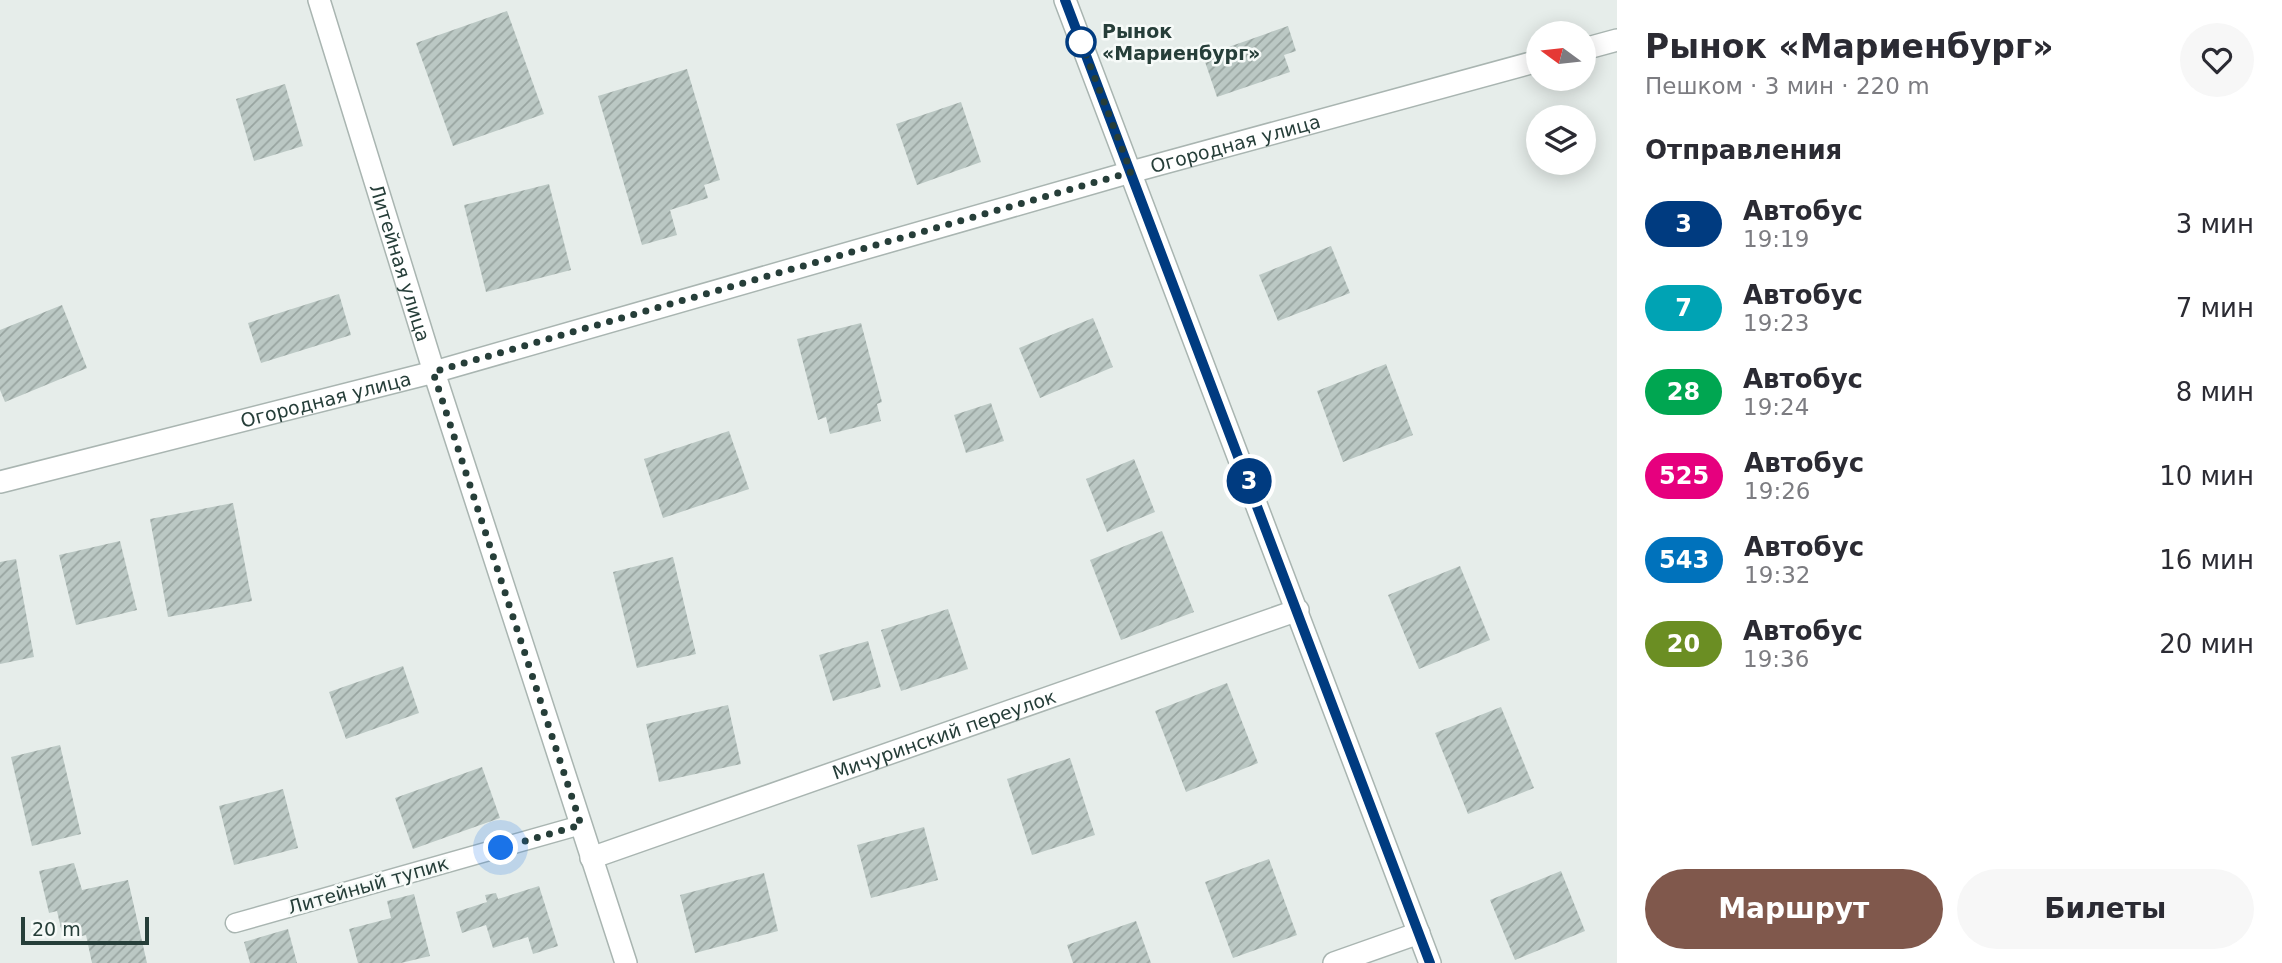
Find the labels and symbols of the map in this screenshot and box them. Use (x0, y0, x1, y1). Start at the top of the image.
place label: Рынок «Мариенбург» (1102, 20, 1260, 64)
north arrow (1526, 21, 1596, 91)
marker: Рынок «Мариенбург» (1066, 27, 1096, 57)
street label: Огородная улица (1148, 110, 1323, 177)
street label: Литейная улица (366, 181, 435, 344)
street label: Огородная улица (238, 367, 413, 432)
line badge: 3 (1226, 458, 1272, 504)
street label: Мичуринский переулок (829, 685, 1059, 784)
your location (483, 830, 518, 865)
street label: Литейный тупик (285, 852, 451, 918)
scale bar (21, 914, 149, 946)

